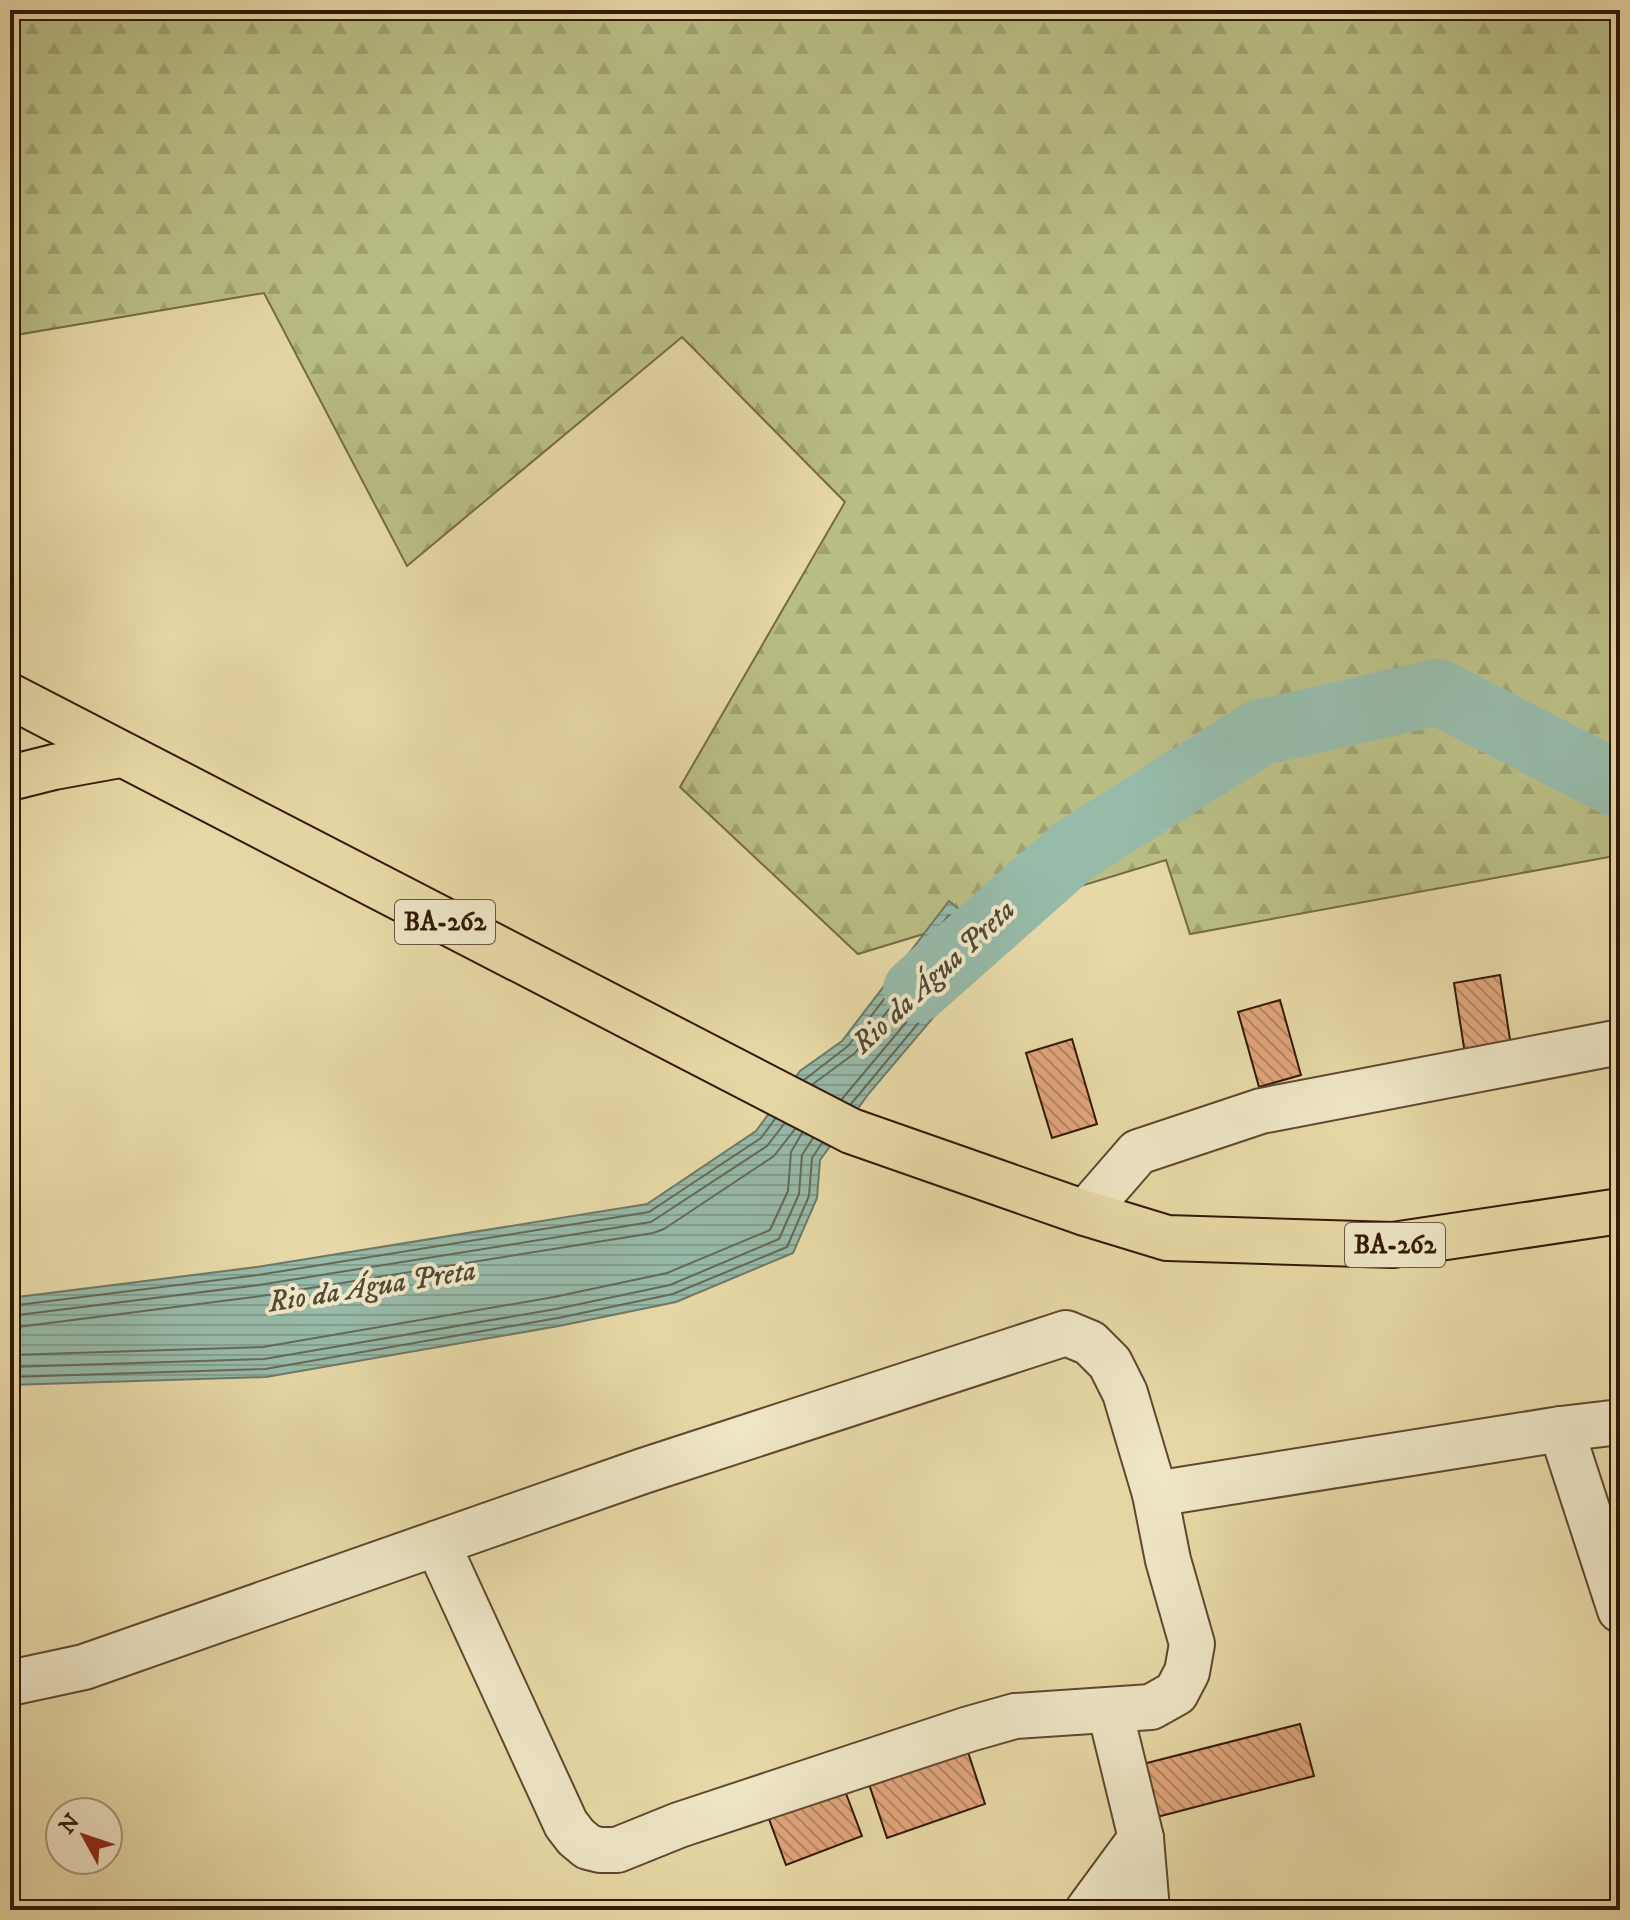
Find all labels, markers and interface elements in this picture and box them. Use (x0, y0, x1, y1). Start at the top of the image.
water label: Rio da Água Preta (844, 892, 1023, 1063)
road number: BA-262 (395, 900, 495, 944)
road number: BA-262 (1345, 1223, 1445, 1267)
water label: Rio da Água Preta (264, 1252, 479, 1322)
north arrow (44, 1796, 124, 1876)
text: N (54, 1809, 86, 1840)

